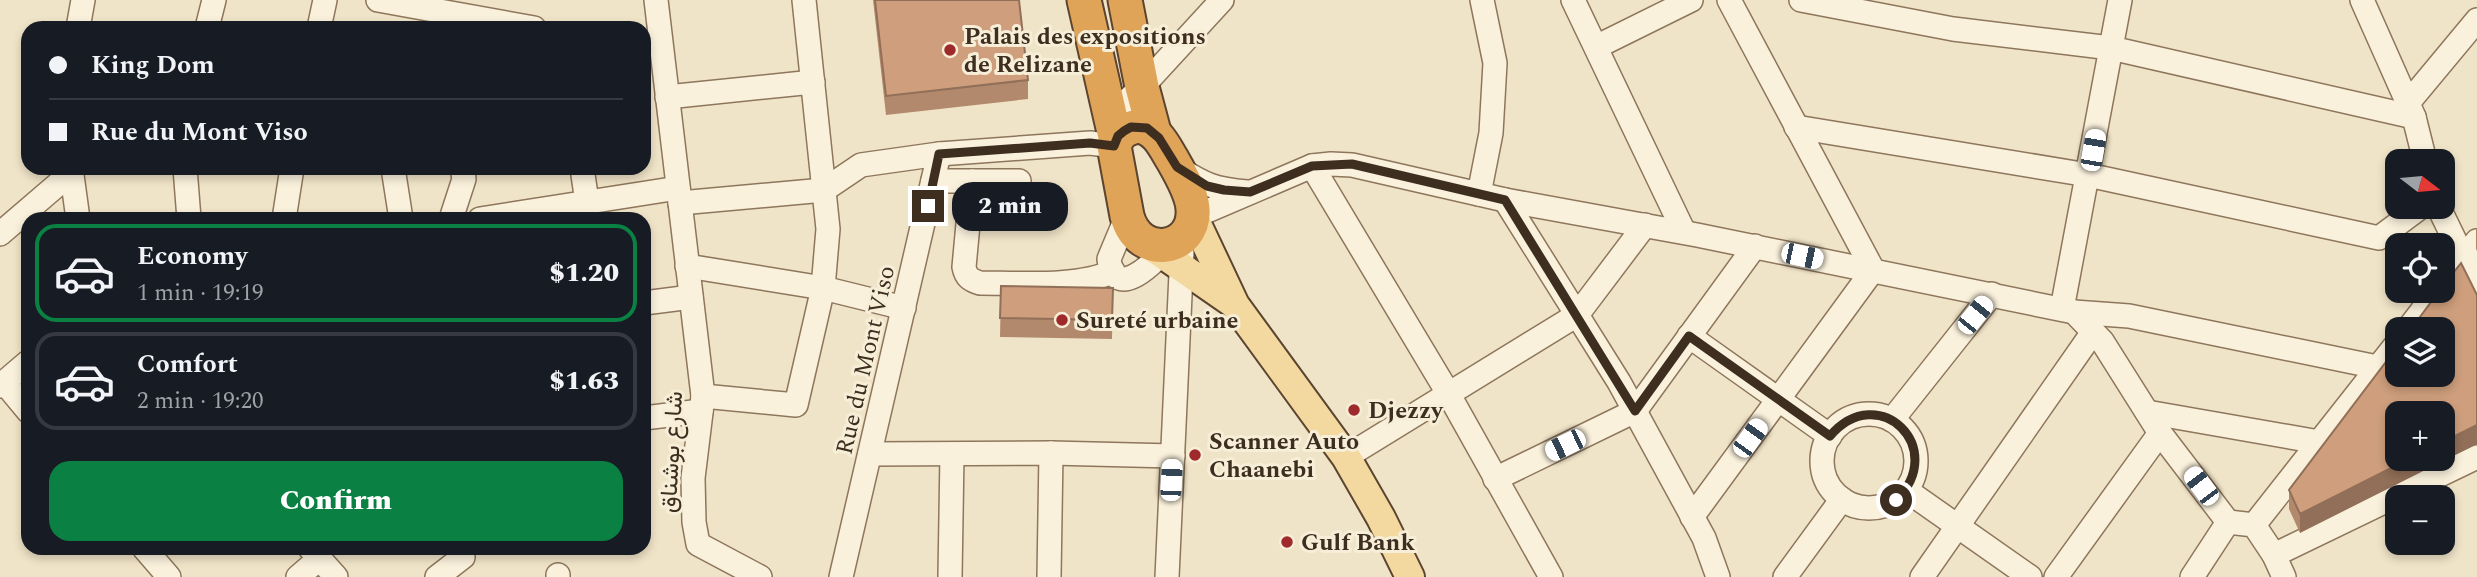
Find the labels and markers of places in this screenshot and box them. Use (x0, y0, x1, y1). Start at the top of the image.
place label: Palais des expositions de Relizane (964, 19, 1206, 83)
marker: Palais des expositions de Relizane (942, 42, 958, 58)
place label: Sureté urbaine (1076, 303, 1238, 339)
marker: Sureté urbaine (1054, 312, 1070, 328)
place label: Djezzy (1368, 393, 1444, 429)
marker: Djezzy (1346, 402, 1362, 418)
place label: Scanner Auto Chaanebi (1209, 424, 1359, 488)
marker: Scanner Auto Chaanebi (1187, 447, 1203, 463)
place label: Gulf Bank (1301, 525, 1415, 561)
marker: Gulf Bank (1279, 534, 1295, 550)

